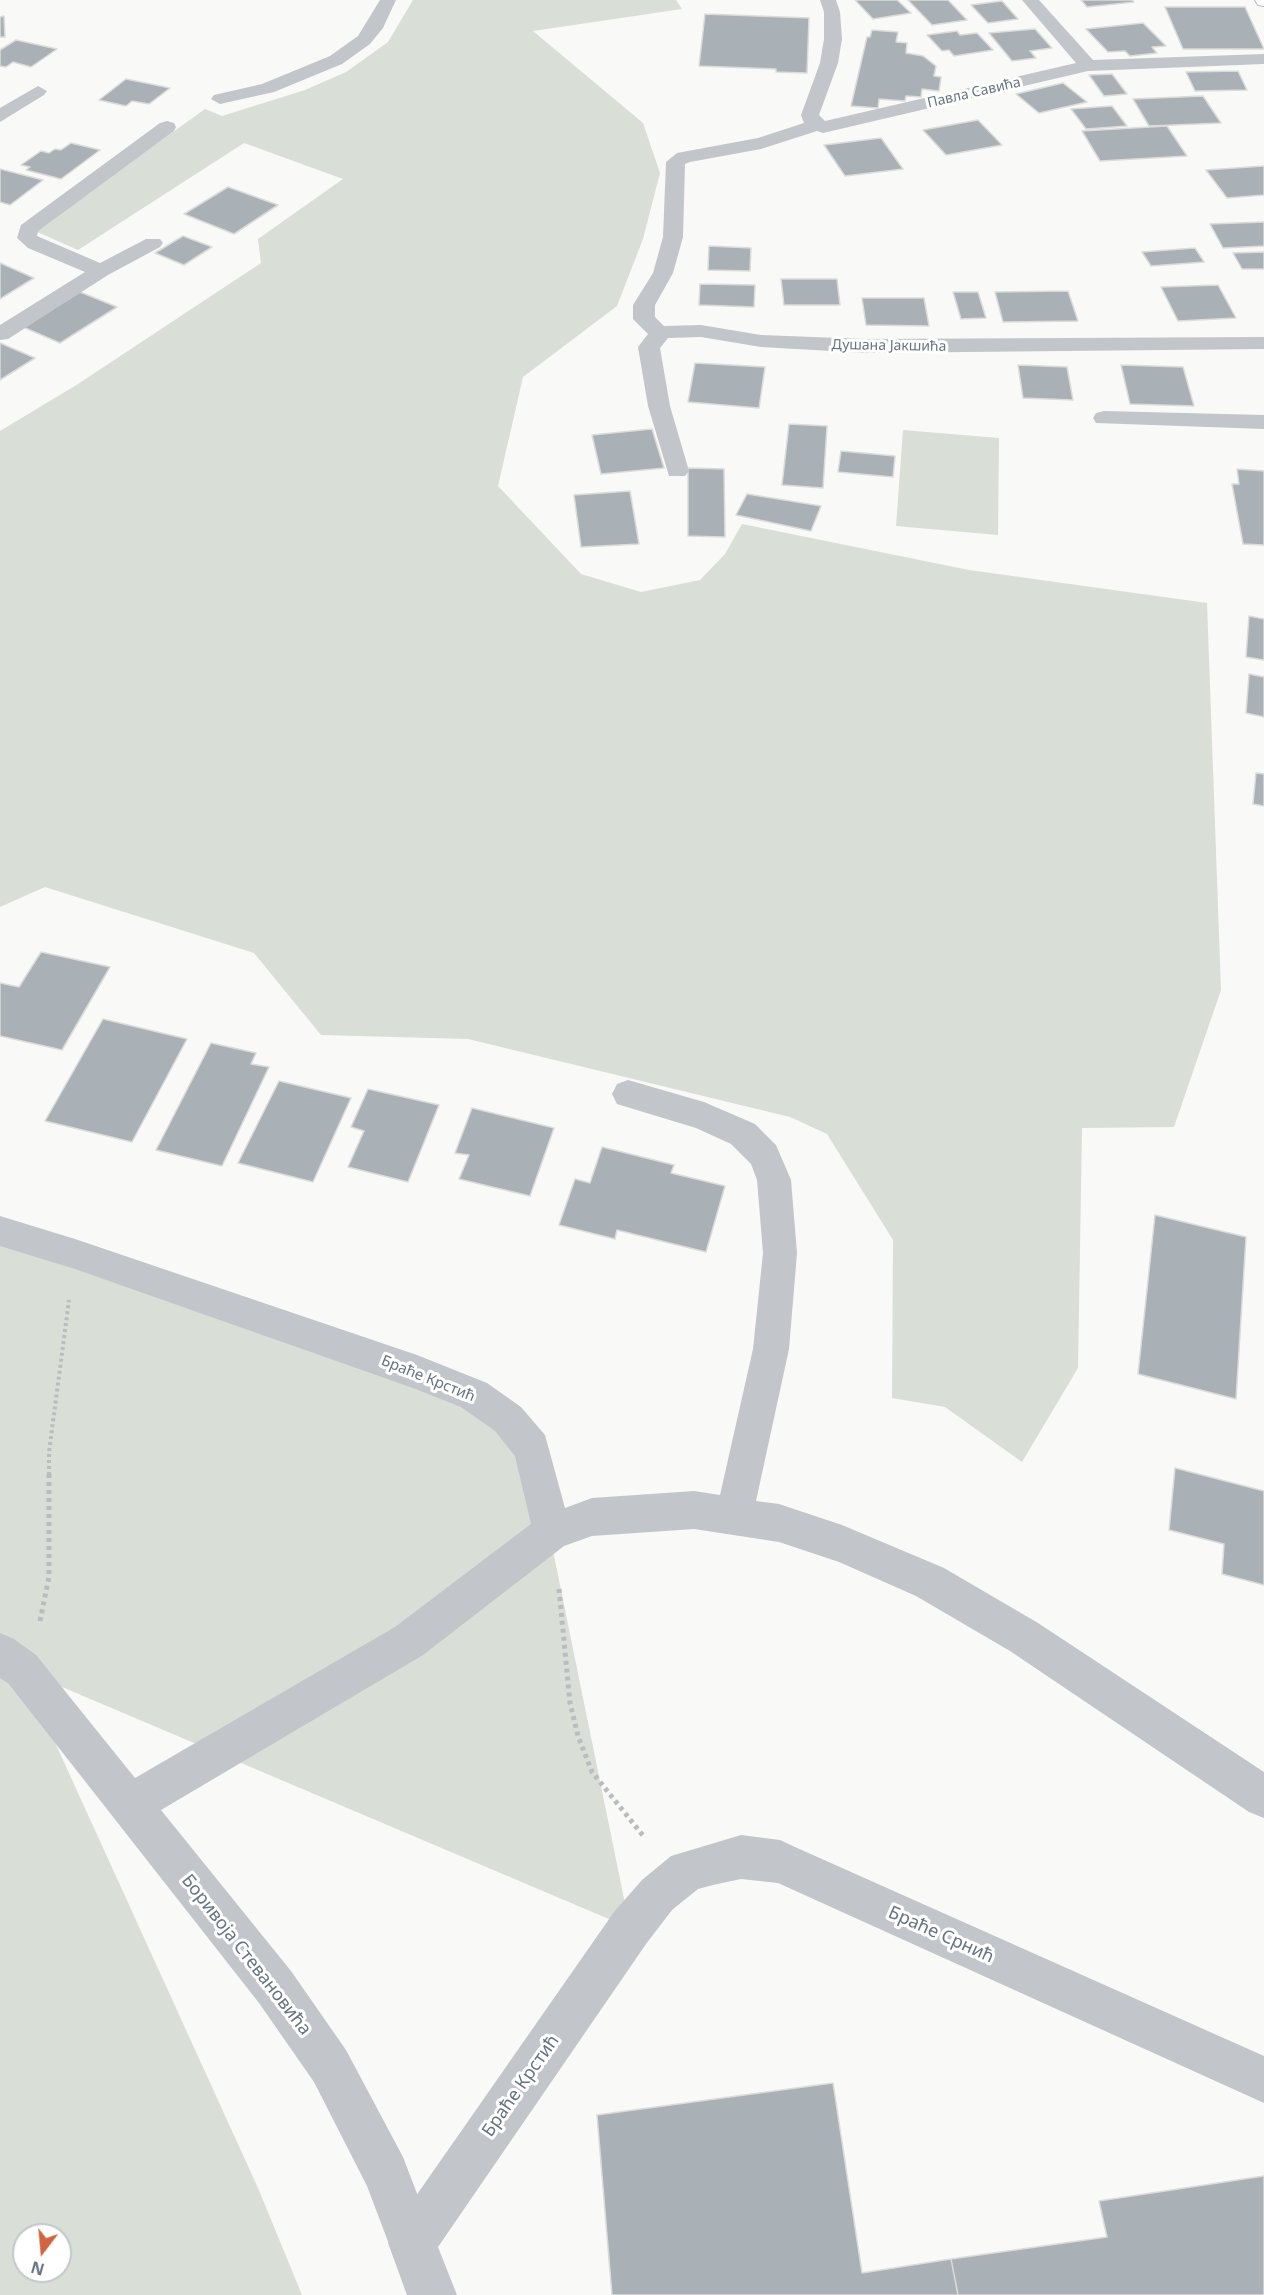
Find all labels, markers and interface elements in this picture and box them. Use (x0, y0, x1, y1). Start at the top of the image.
street label: Павла Савића (926, 74, 1022, 112)
street label: Душана Јакшића (831, 337, 947, 355)
street label: Браће Крстић (378, 1352, 478, 1406)
street label: Боривоја Стевановића (177, 1870, 315, 2040)
street label: Браће Срнић (885, 1902, 997, 1968)
street label: Браће Крстић (478, 2031, 564, 2141)
north arrow (12, 2223, 72, 2283)
text: N (28, 2256, 47, 2281)

